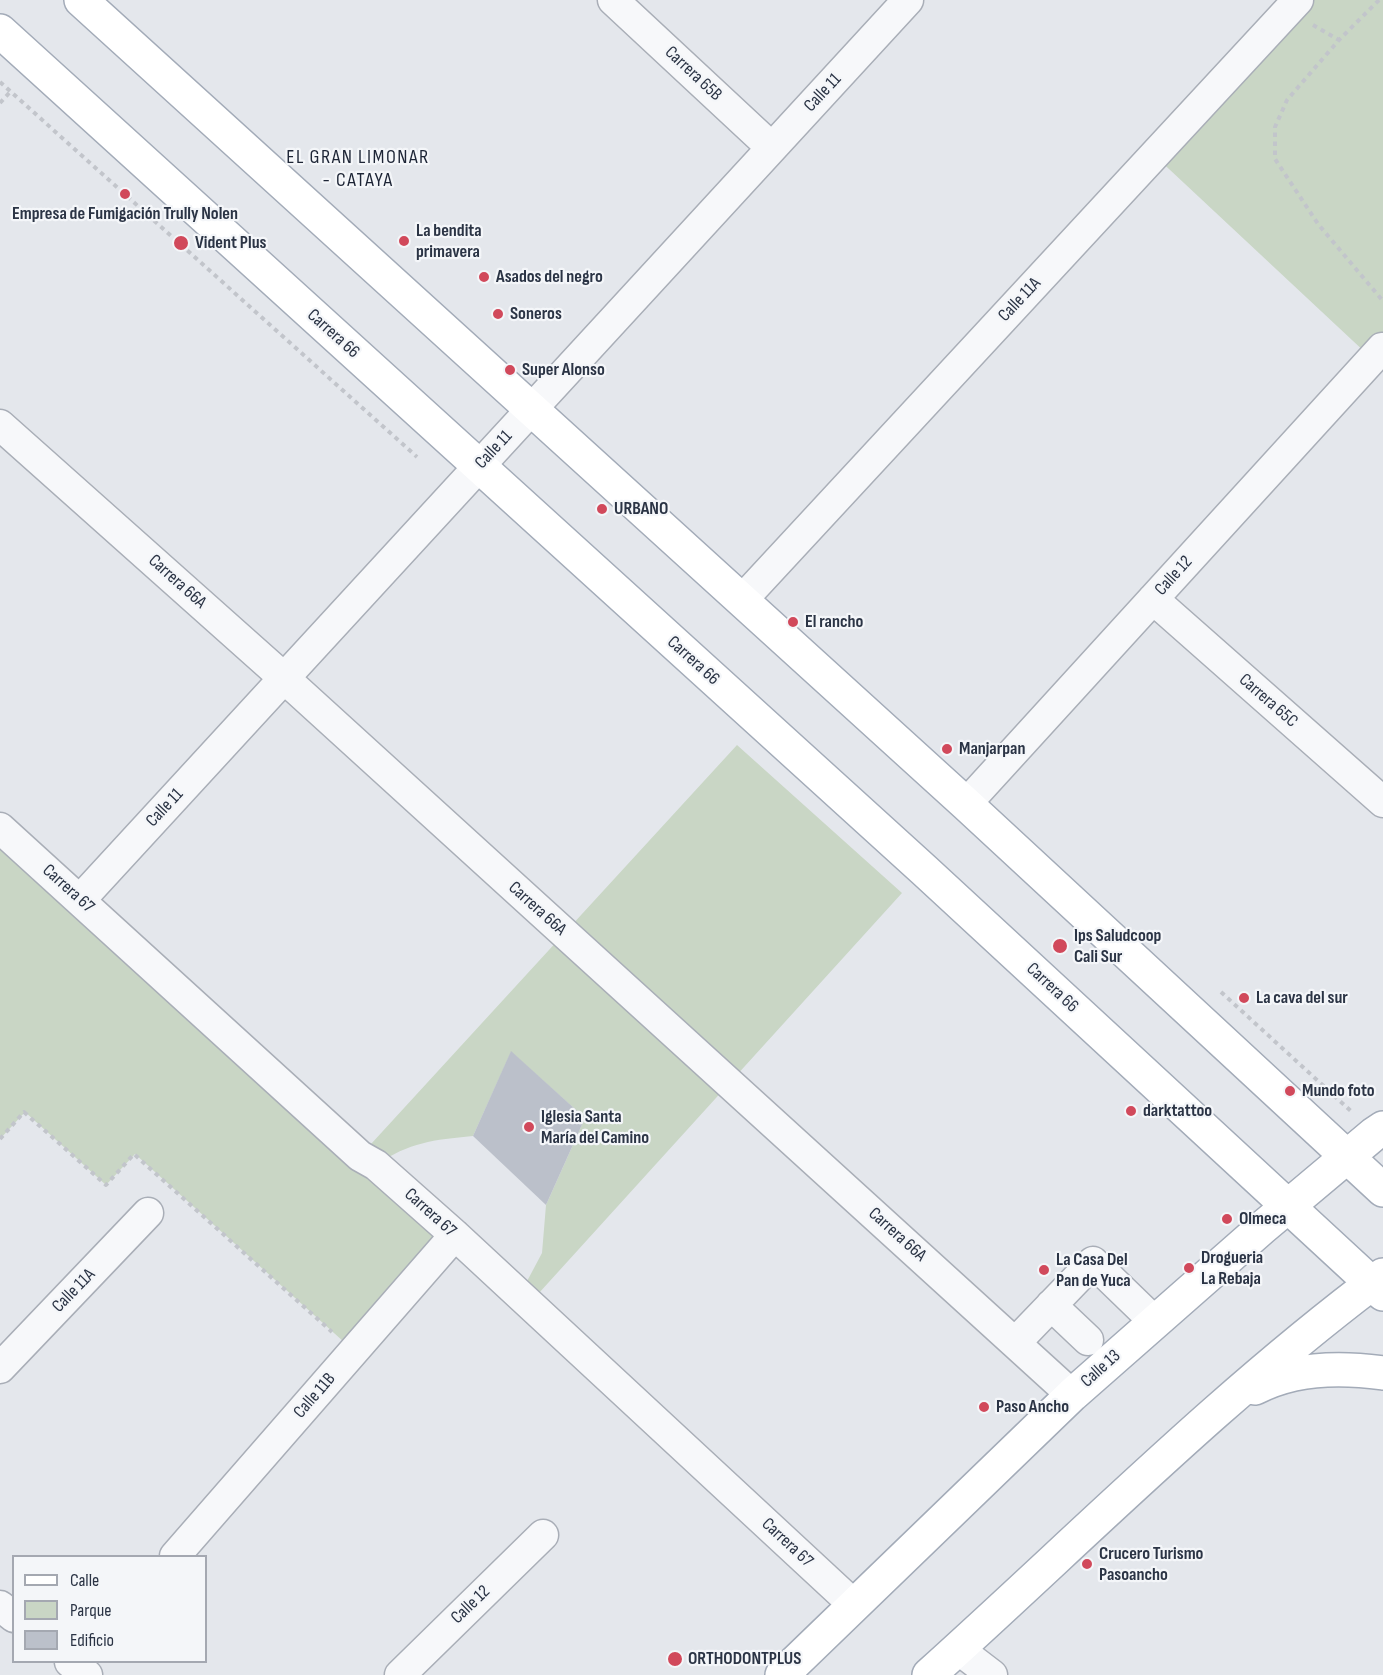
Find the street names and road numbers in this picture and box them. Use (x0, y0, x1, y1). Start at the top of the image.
street label: Carrera 65B (660, 42, 726, 106)
street label: Calle 11 (800, 69, 846, 117)
street label: Calle 11A (994, 273, 1046, 327)
street label: Carrera 66 (302, 305, 364, 363)
street label: Calle 11 (471, 426, 517, 474)
street label: Carrera 66A (143, 550, 211, 614)
street label: Calle 12 (1151, 552, 1197, 600)
street label: Carrera 66 (662, 632, 724, 690)
street label: Carrera 65C (1234, 670, 1302, 732)
street label: Calle 11 (142, 784, 188, 832)
street label: Carrera 67 (38, 860, 98, 918)
street label: Carrera 66A (503, 877, 571, 941)
street label: Carrera 66 (1022, 959, 1082, 1017)
street label: Carrera 67 (400, 1184, 460, 1242)
street label: Carrera 66A (863, 1203, 931, 1267)
street label: Calle 11A (48, 1265, 100, 1317)
street label: Calle 13 (1077, 1346, 1125, 1392)
street label: Calle 11B (290, 1369, 340, 1423)
street label: Carrera 67 (757, 1514, 817, 1572)
street label: Calle 12 (447, 1581, 495, 1629)

